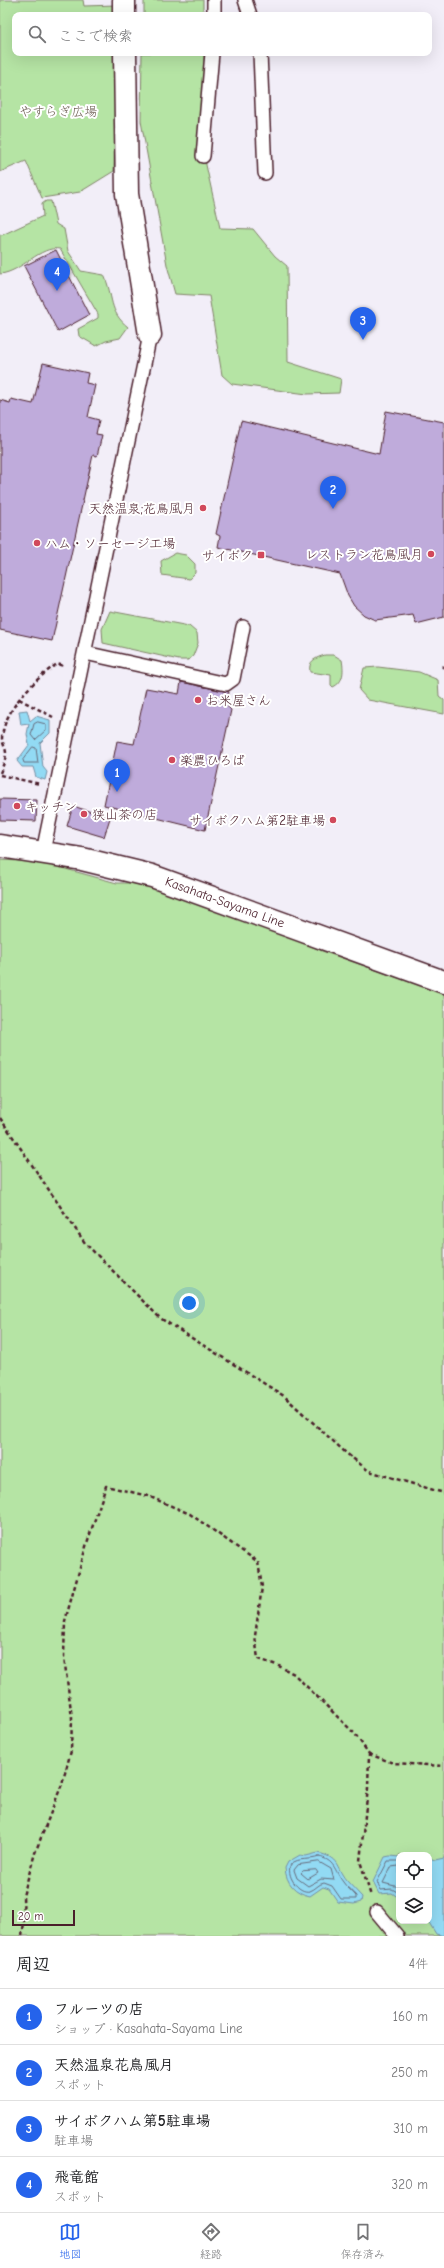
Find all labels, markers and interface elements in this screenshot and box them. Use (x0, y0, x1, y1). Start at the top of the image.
search box (12, 12, 432, 56)
icon: search (26, 23, 48, 45)
text: ここで検索 (58, 27, 133, 45)
park label: やすらぎ広場 (19, 104, 97, 119)
pin: 4 (44, 258, 70, 291)
pin: 3 (350, 307, 376, 340)
pin: 2 (320, 476, 346, 509)
place label: 天然温泉;花鳥風月 (88, 501, 195, 516)
marker: 天然温泉;花鳥風月 (198, 503, 208, 513)
place label: ハム・ソーセージ工場 (45, 536, 175, 551)
marker: ハム・ソーセージ工場 (32, 538, 42, 548)
place label: レストラン花鳥風月 (305, 547, 423, 562)
place label: サイボク (202, 548, 253, 563)
marker: レストラン花鳥風月 (426, 549, 436, 559)
marker: サイボク (256, 550, 266, 560)
place label: お米屋さん (206, 693, 271, 708)
marker: お米屋さん (193, 695, 203, 705)
place label: 楽農ひろば (180, 753, 245, 768)
marker: 楽農ひろば (167, 755, 177, 765)
pin: 1 (104, 759, 130, 792)
place label: キッチン (25, 799, 77, 814)
marker: キッチン (12, 801, 22, 811)
place label: 狭山茶の店 (92, 807, 157, 822)
marker: 狭山茶の店 (79, 809, 89, 819)
place label: サイボクハム第2駐車場 (189, 813, 325, 828)
marker: サイボクハム第2駐車場 (328, 815, 338, 825)
street label: Kasahata-Sayama Line (163, 873, 287, 931)
your location (179, 1293, 199, 1313)
map controls (396, 1852, 432, 1924)
button: locate (396, 1852, 432, 1888)
button: layers (396, 1888, 432, 1924)
scale bar (12, 1908, 75, 1927)
text: 20 m (18, 1910, 43, 1923)
text: 周辺 (16, 1955, 50, 1974)
text: 4件 (409, 1956, 428, 1971)
text: フルーツの店 (54, 2000, 144, 2018)
text: 1 (26, 2009, 32, 2024)
text: 160 m (393, 2009, 428, 2024)
text: ショップ · Kasahata-Sayama Line (54, 2021, 243, 2036)
text: 天然温泉花鳥風月 (54, 2056, 174, 2074)
text: 2 (26, 2065, 32, 2080)
text: 250 m (391, 2065, 428, 2080)
text: スポット (54, 2077, 106, 2092)
text: サイボクハム第5駐車場 (54, 2112, 211, 2130)
text: 3 (26, 2121, 32, 2136)
text: 310 m (393, 2121, 428, 2136)
text: 駐車場 (54, 2133, 93, 2148)
text: 飛竜館 (54, 2168, 99, 2186)
text: 4 (26, 2177, 32, 2192)
text: 320 m (392, 2177, 428, 2192)
text: スポット (54, 2189, 106, 2204)
tab: 地図 (59, 2221, 81, 2261)
tab: 経路 (200, 2221, 222, 2261)
tab: 保存済み (341, 2221, 385, 2261)

